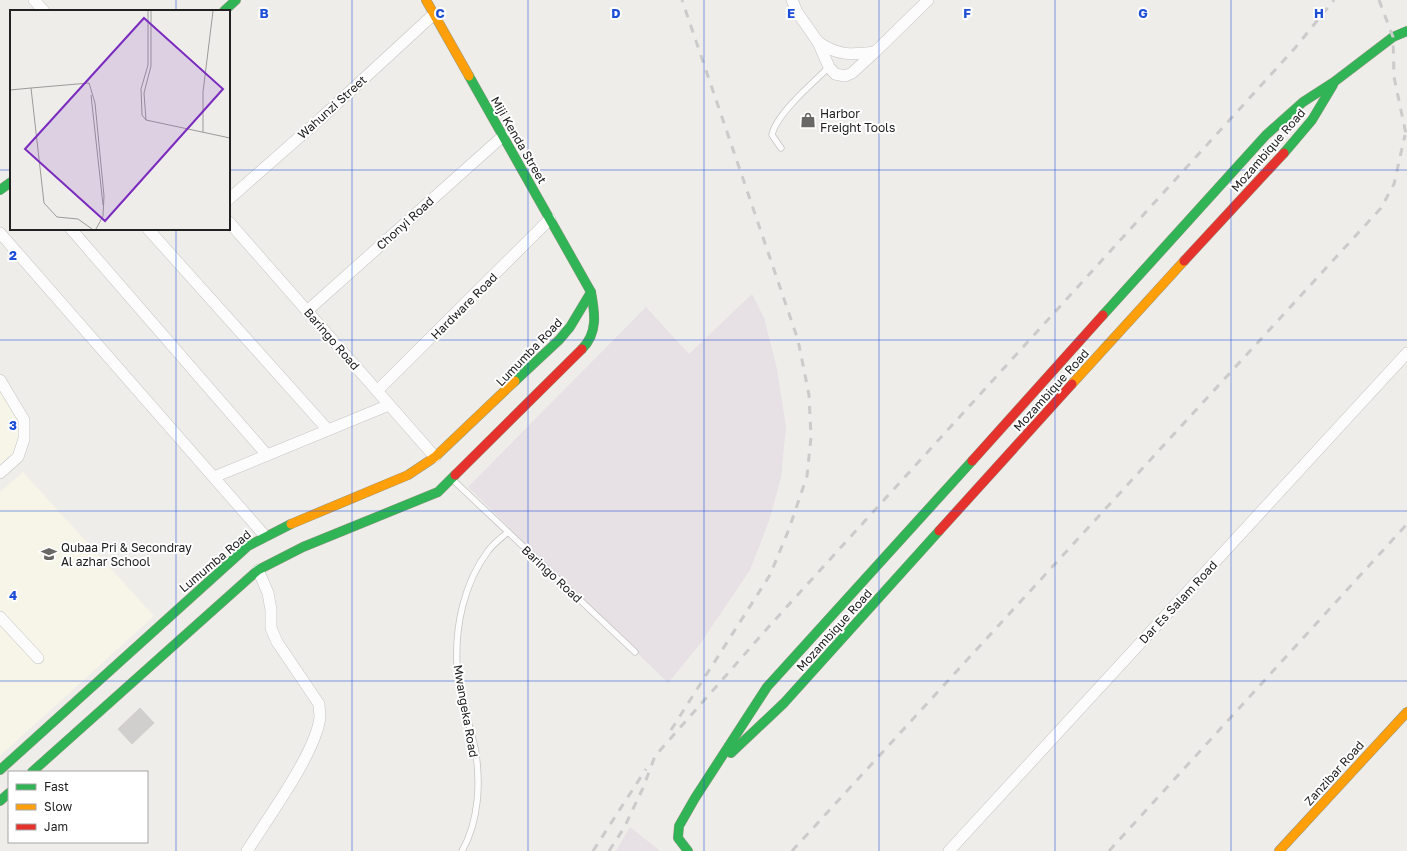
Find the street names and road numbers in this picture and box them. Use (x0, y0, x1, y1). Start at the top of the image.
street label: Wahunzi Street (294, 72, 370, 142)
street label: Miji Kenda Street (488, 94, 550, 186)
street label: Mozambique Road (1228, 105, 1308, 195)
street label: Chonyi Road (373, 193, 437, 253)
street label: Hardware Road (428, 270, 500, 342)
street label: Baringo Road (301, 305, 363, 373)
street label: Lumumba Road (493, 315, 565, 389)
street label: Mozambique Road (1010, 346, 1092, 434)
street label: Lumumba Road (176, 527, 254, 595)
street label: Baringo Road (519, 542, 585, 606)
street label: Dar Es Salam Road (1136, 558, 1220, 646)
street label: Mozambique Road (793, 586, 875, 674)
street label: Mwangeka Road (450, 663, 482, 759)
street label: Zanzibar Road (1301, 738, 1367, 808)

